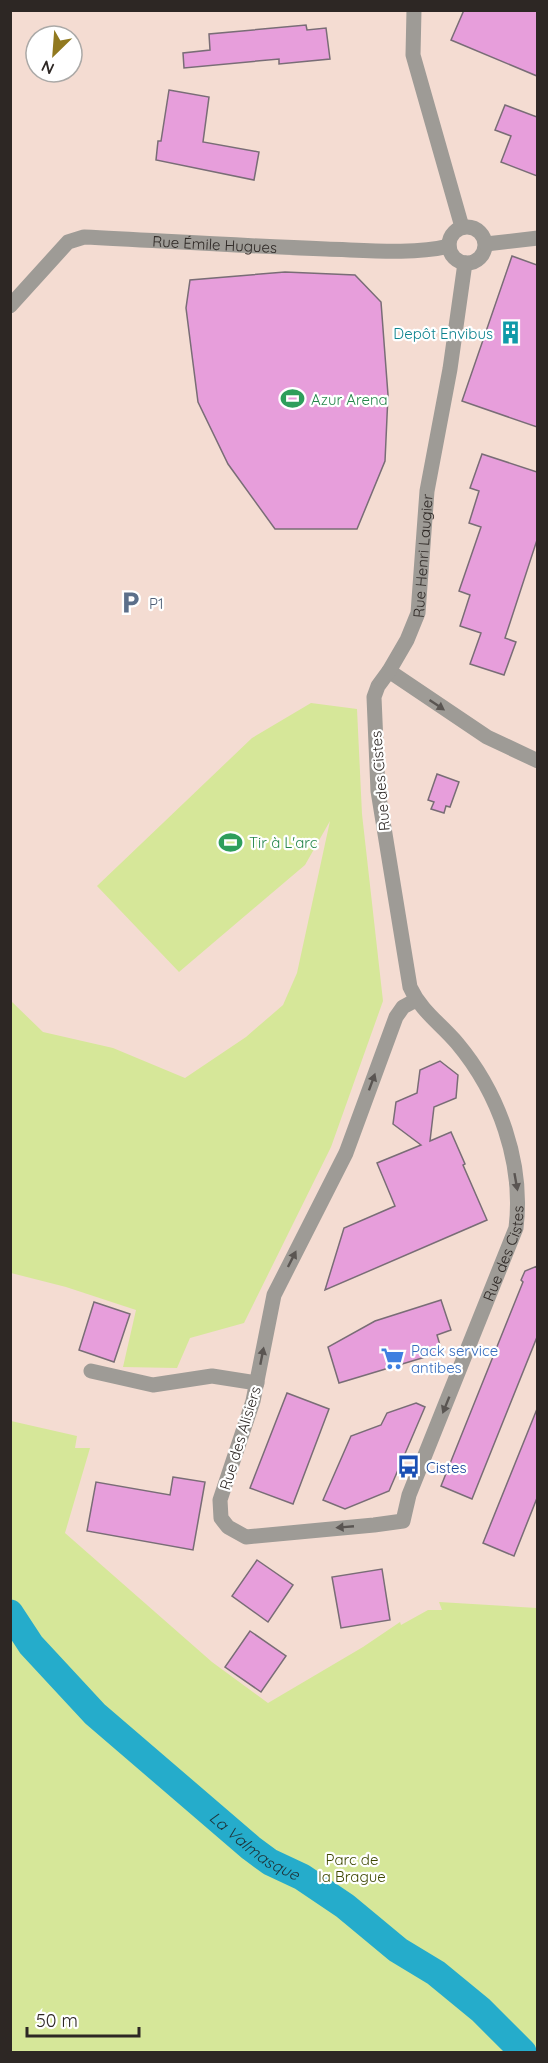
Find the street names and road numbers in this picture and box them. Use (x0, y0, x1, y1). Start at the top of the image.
street label: Rue Émile Hugues (152, 231, 277, 256)
street label: Rue Henri Laugier (408, 493, 436, 618)
street label: Rue des Cistes (366, 730, 394, 832)
street label: Rue des Cistes (478, 1205, 527, 1304)
street label: Rue des Alisiers (215, 1384, 265, 1492)

